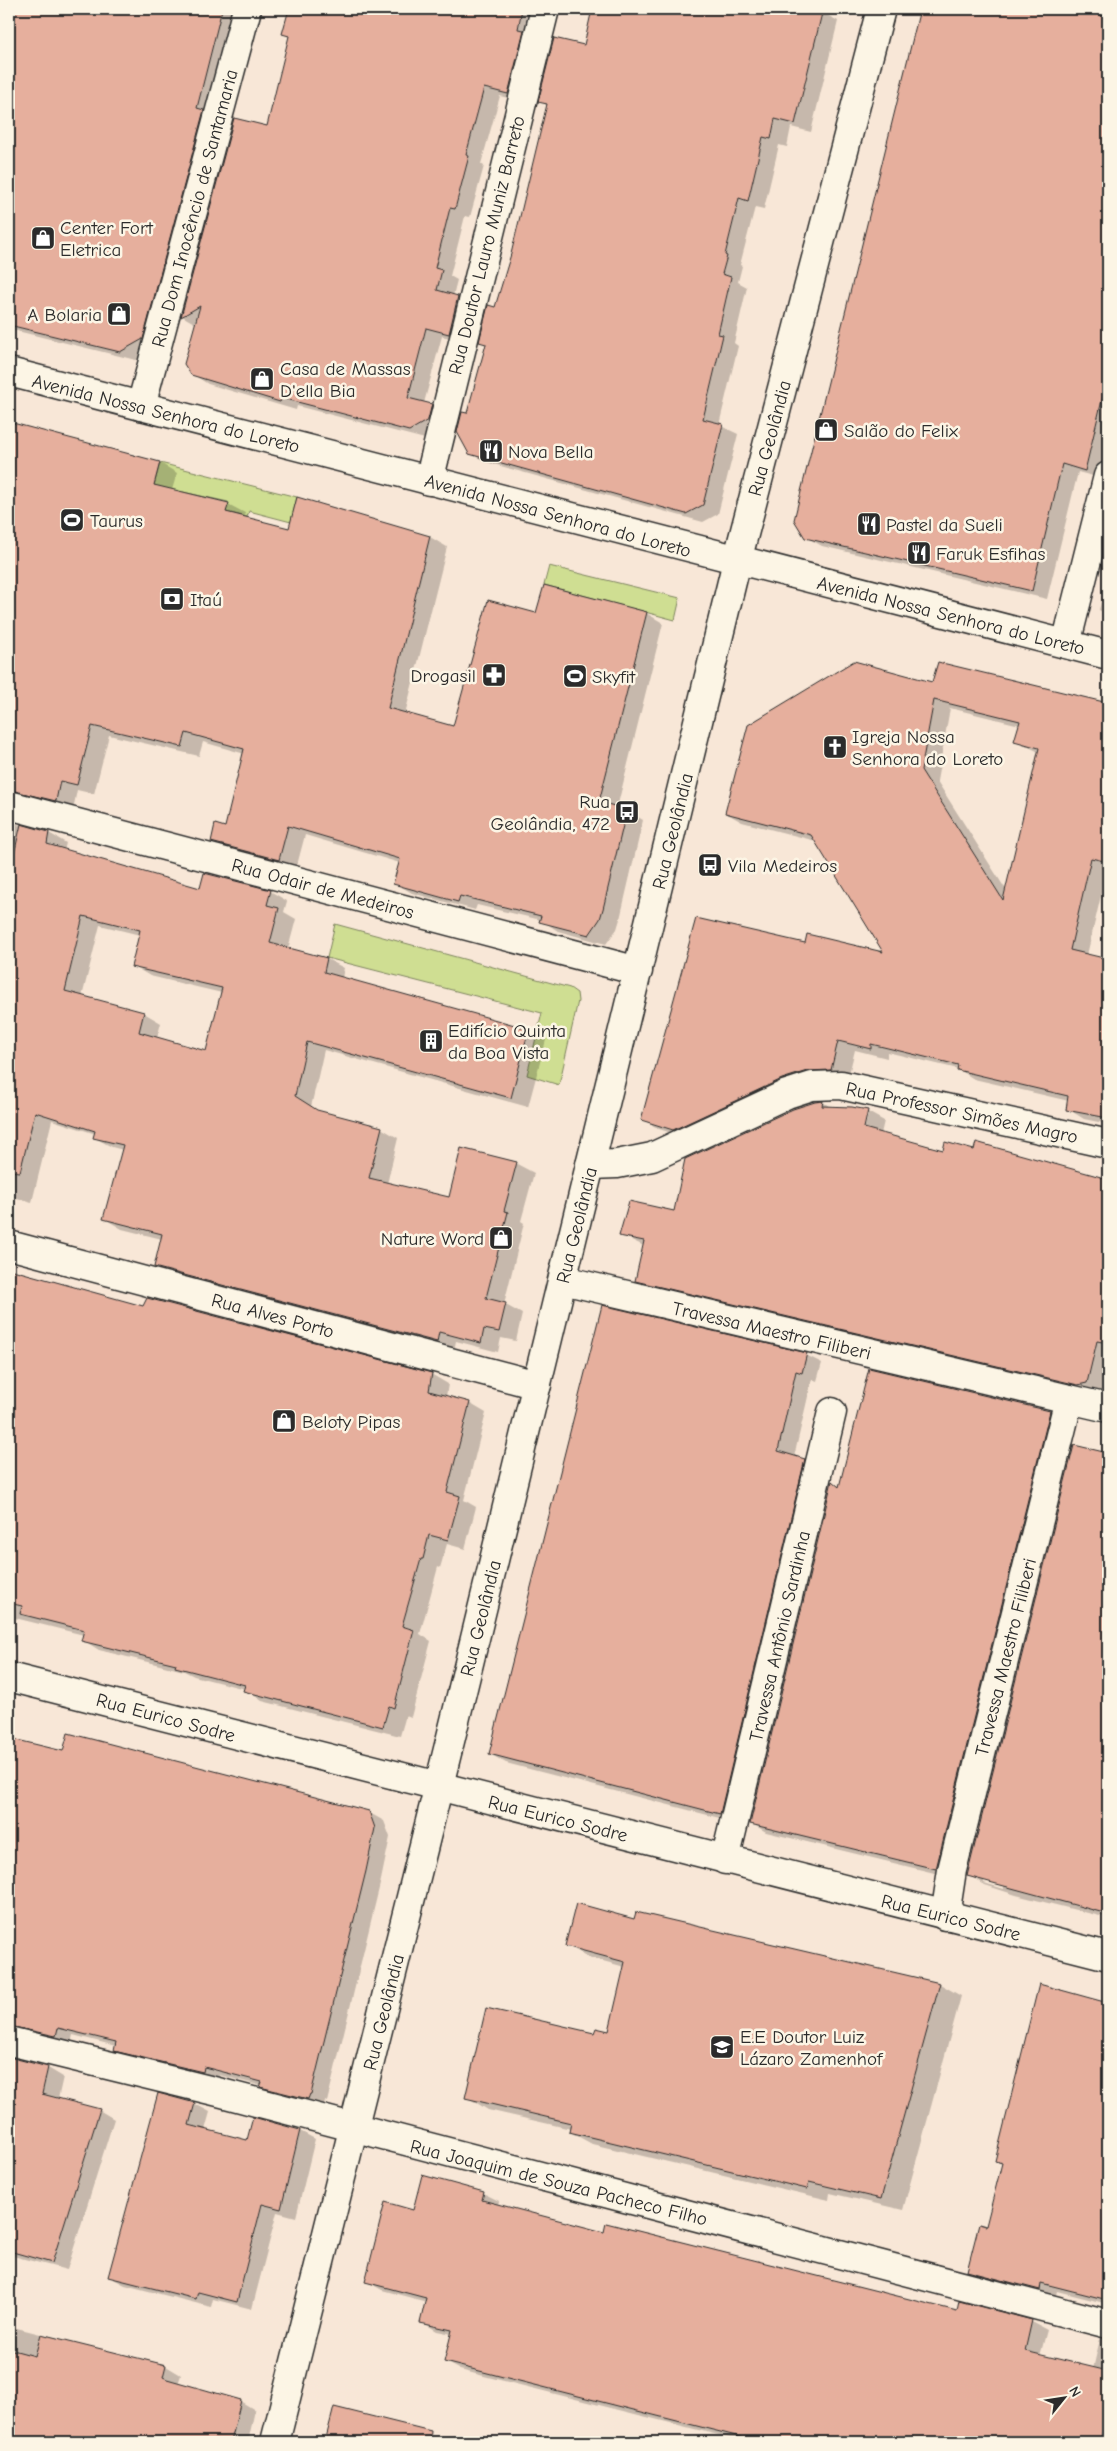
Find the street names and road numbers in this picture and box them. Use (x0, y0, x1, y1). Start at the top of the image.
street label: Rua Dom Inocêncio de Santamaria (147, 67, 243, 350)
street label: Rua Doutor Lauro Muniz Barreto (444, 114, 530, 377)
street label: Avenida Nossa Senhora do Loreto (30, 370, 302, 458)
street label: Rua Geolândia (744, 378, 796, 499)
street label: Avenida Nossa Senhora do Loreto (422, 470, 693, 562)
street label: Avenida Nossa Senhora do Loreto (815, 572, 1087, 660)
street label: Rua Geolândia (648, 771, 698, 892)
street label: Rua Odair de Medeiros (229, 854, 416, 924)
street label: Rua Professor Simões Magro (844, 1078, 1080, 1148)
street label: Rua Geolândia (552, 1165, 602, 1286)
street label: Rua Alves Porto (209, 1289, 336, 1343)
street label: Travessa Maestro Filiberi (670, 1297, 873, 1365)
street label: Travessa Antônio Sardinha (745, 1529, 815, 1744)
street label: Travessa Maestro Filiberi (971, 1556, 1041, 1759)
street label: Rua Geolândia (456, 1558, 506, 1679)
street label: Rua Eurico Sodre (94, 1689, 238, 1747)
street label: Rua Eurico Sodre (486, 1791, 630, 1847)
street label: Rua Eurico Sodre (879, 1890, 1023, 1946)
street label: Rua Geolândia (359, 1952, 409, 2073)
street label: Rua Joaquim de Souza Pacheco Filho (408, 2135, 710, 2231)

